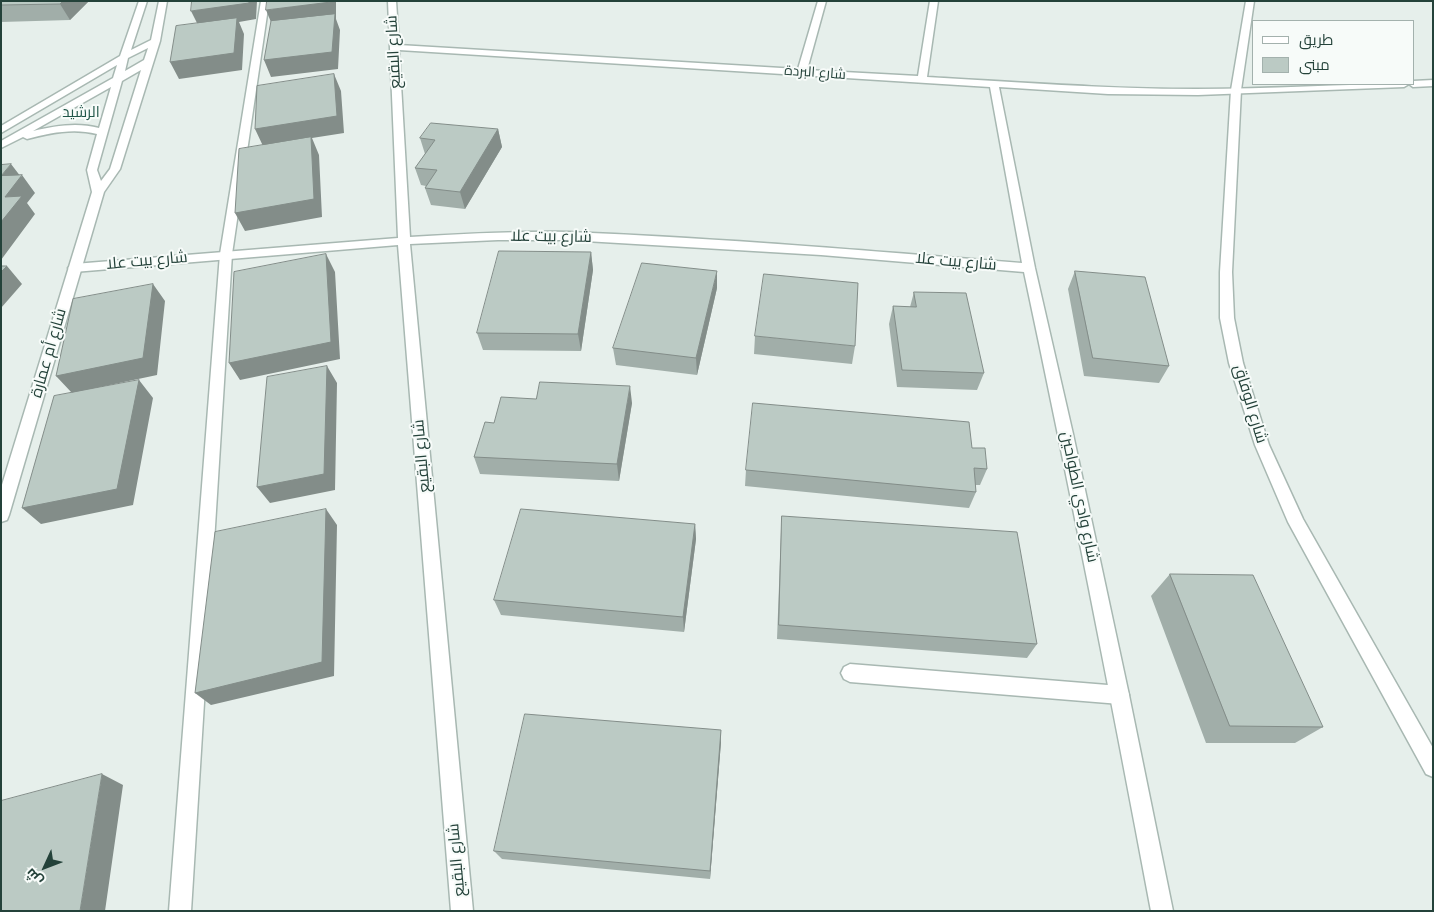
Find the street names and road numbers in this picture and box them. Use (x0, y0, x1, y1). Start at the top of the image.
street label: شارع البقيع (382, 15, 406, 89)
street label: شارع البردة (784, 62, 846, 84)
street label: شارع بيت علا (510, 227, 592, 247)
street label: شارع بيت علا (106, 248, 188, 274)
street label: شارع بيت علا (915, 249, 997, 275)
street label: شارع أم عمارة (27, 306, 71, 400)
street label: شارع الوفاق (1229, 362, 1271, 446)
street label: شارع البقيع (409, 419, 435, 493)
street label: شارع وادي الطواحين (1056, 430, 1102, 564)
street label: شارع البقيع (444, 823, 470, 897)

